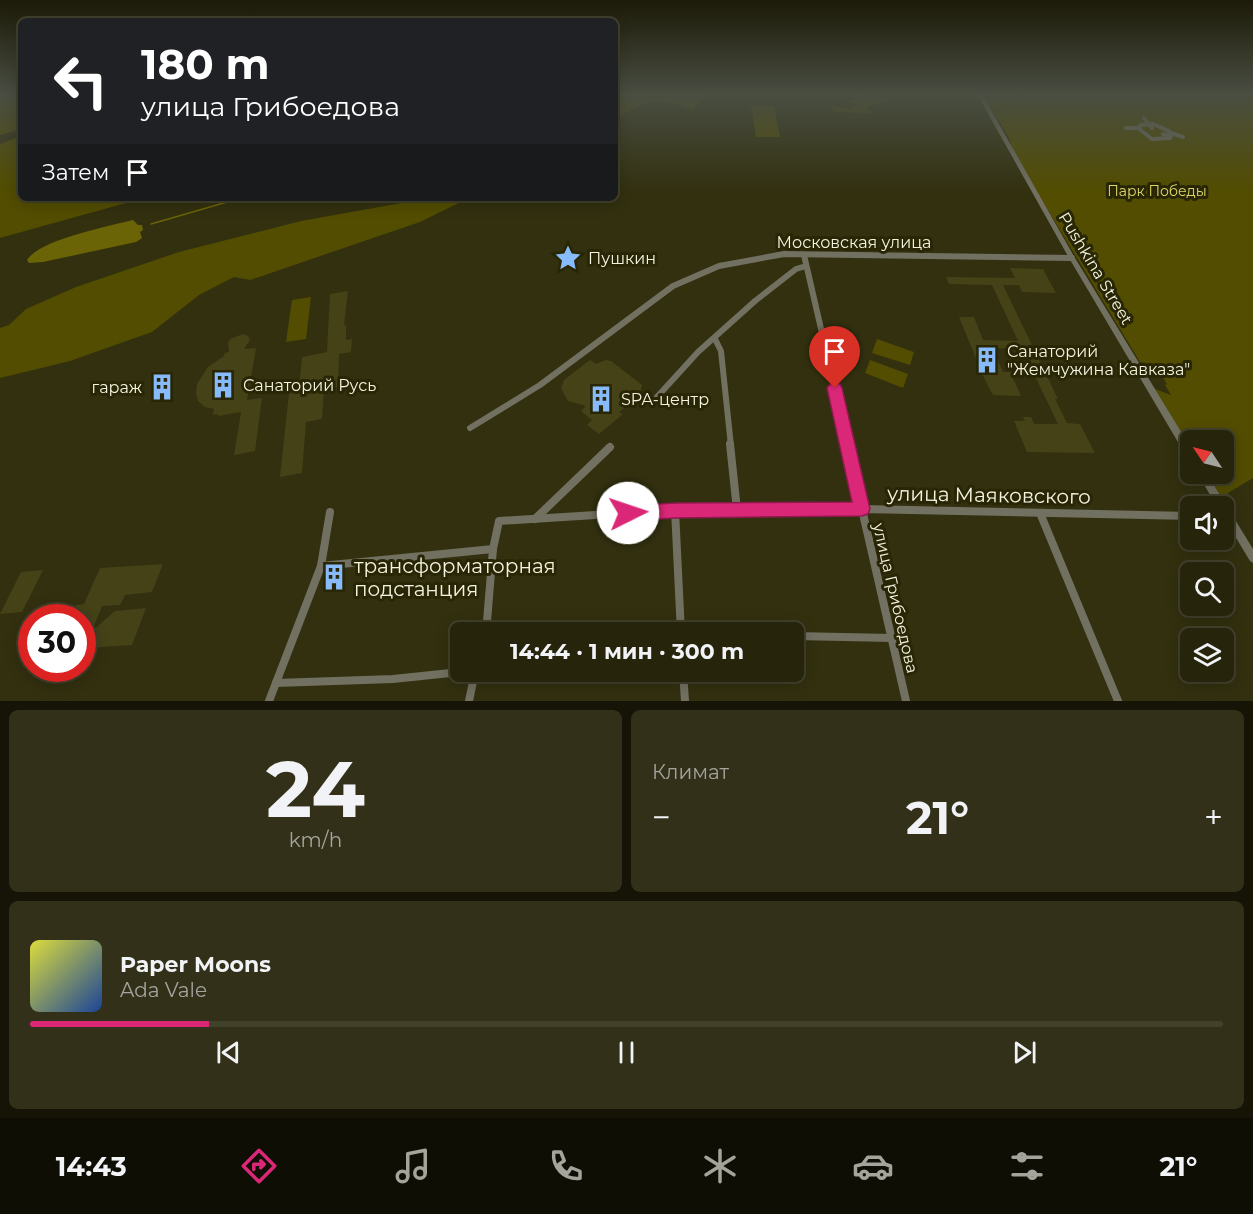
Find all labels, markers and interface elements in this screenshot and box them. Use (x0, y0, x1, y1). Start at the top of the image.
text: 180 m (141, 38, 270, 90)
icon: left (42, 42, 120, 120)
text: улица Грибоедова (141, 90, 400, 123)
icon: arrive (121, 156, 154, 189)
text: Затем (42, 159, 109, 186)
park label: Парк Победы (1107, 182, 1207, 200)
street label: Pushkina Street (1055, 209, 1137, 328)
street label: Московская улица (777, 233, 931, 252)
place icon: Пушкин (553, 243, 583, 273)
place label: Пушкин (588, 249, 656, 268)
pin (809, 326, 860, 388)
icon: arrive (818, 335, 851, 368)
place label: Санаторий "Жемчужина Кавказа" (1007, 342, 1190, 379)
building icon: Санаторий "Жемчужина Кавказа" (972, 345, 1002, 375)
building icon: Санаторий Русь (208, 370, 238, 400)
building icon: гараж (147, 372, 177, 402)
place label: Санаторий Русь (243, 376, 376, 395)
place label: гараж (92, 378, 142, 397)
building icon: SPA-центр (586, 384, 616, 414)
place label: SPA-центр (621, 390, 709, 409)
north arrow (1180, 430, 1234, 484)
map controls (1180, 430, 1234, 682)
position arrow (596, 481, 660, 545)
street label: улица Маяковского (886, 481, 1091, 509)
button: sound (1180, 496, 1234, 550)
street label: улица Грибоедова (869, 520, 922, 675)
place label: трансформаторная подстанция (354, 554, 556, 601)
building icon: трансформаторная подстанция (319, 562, 349, 592)
button: search (1180, 562, 1234, 616)
speed limit sign: 30 (18, 604, 96, 682)
button: layers (1180, 628, 1234, 682)
text: 14:44 · 1 мин · 300 m (510, 638, 744, 665)
text: 24 (266, 741, 365, 837)
text: Климат (652, 760, 729, 784)
text: 21° (906, 790, 969, 845)
text: − (652, 797, 671, 837)
text: + (1204, 797, 1223, 837)
text: km/h (289, 828, 342, 852)
text: Paper Moons (120, 951, 271, 978)
text: Ada Vale (120, 978, 207, 1002)
icon: previous (212, 1036, 245, 1069)
icon: pause (610, 1036, 643, 1069)
icon: next (1008, 1036, 1041, 1069)
icon: directions (238, 1145, 280, 1187)
icon: music (392, 1145, 434, 1187)
icon: phone (545, 1145, 587, 1187)
icon: climate (699, 1145, 741, 1187)
icon: car (852, 1145, 894, 1187)
icon: filters (1006, 1145, 1048, 1187)
text: 14:43 (56, 1150, 127, 1183)
text: 21° (1159, 1150, 1197, 1183)

